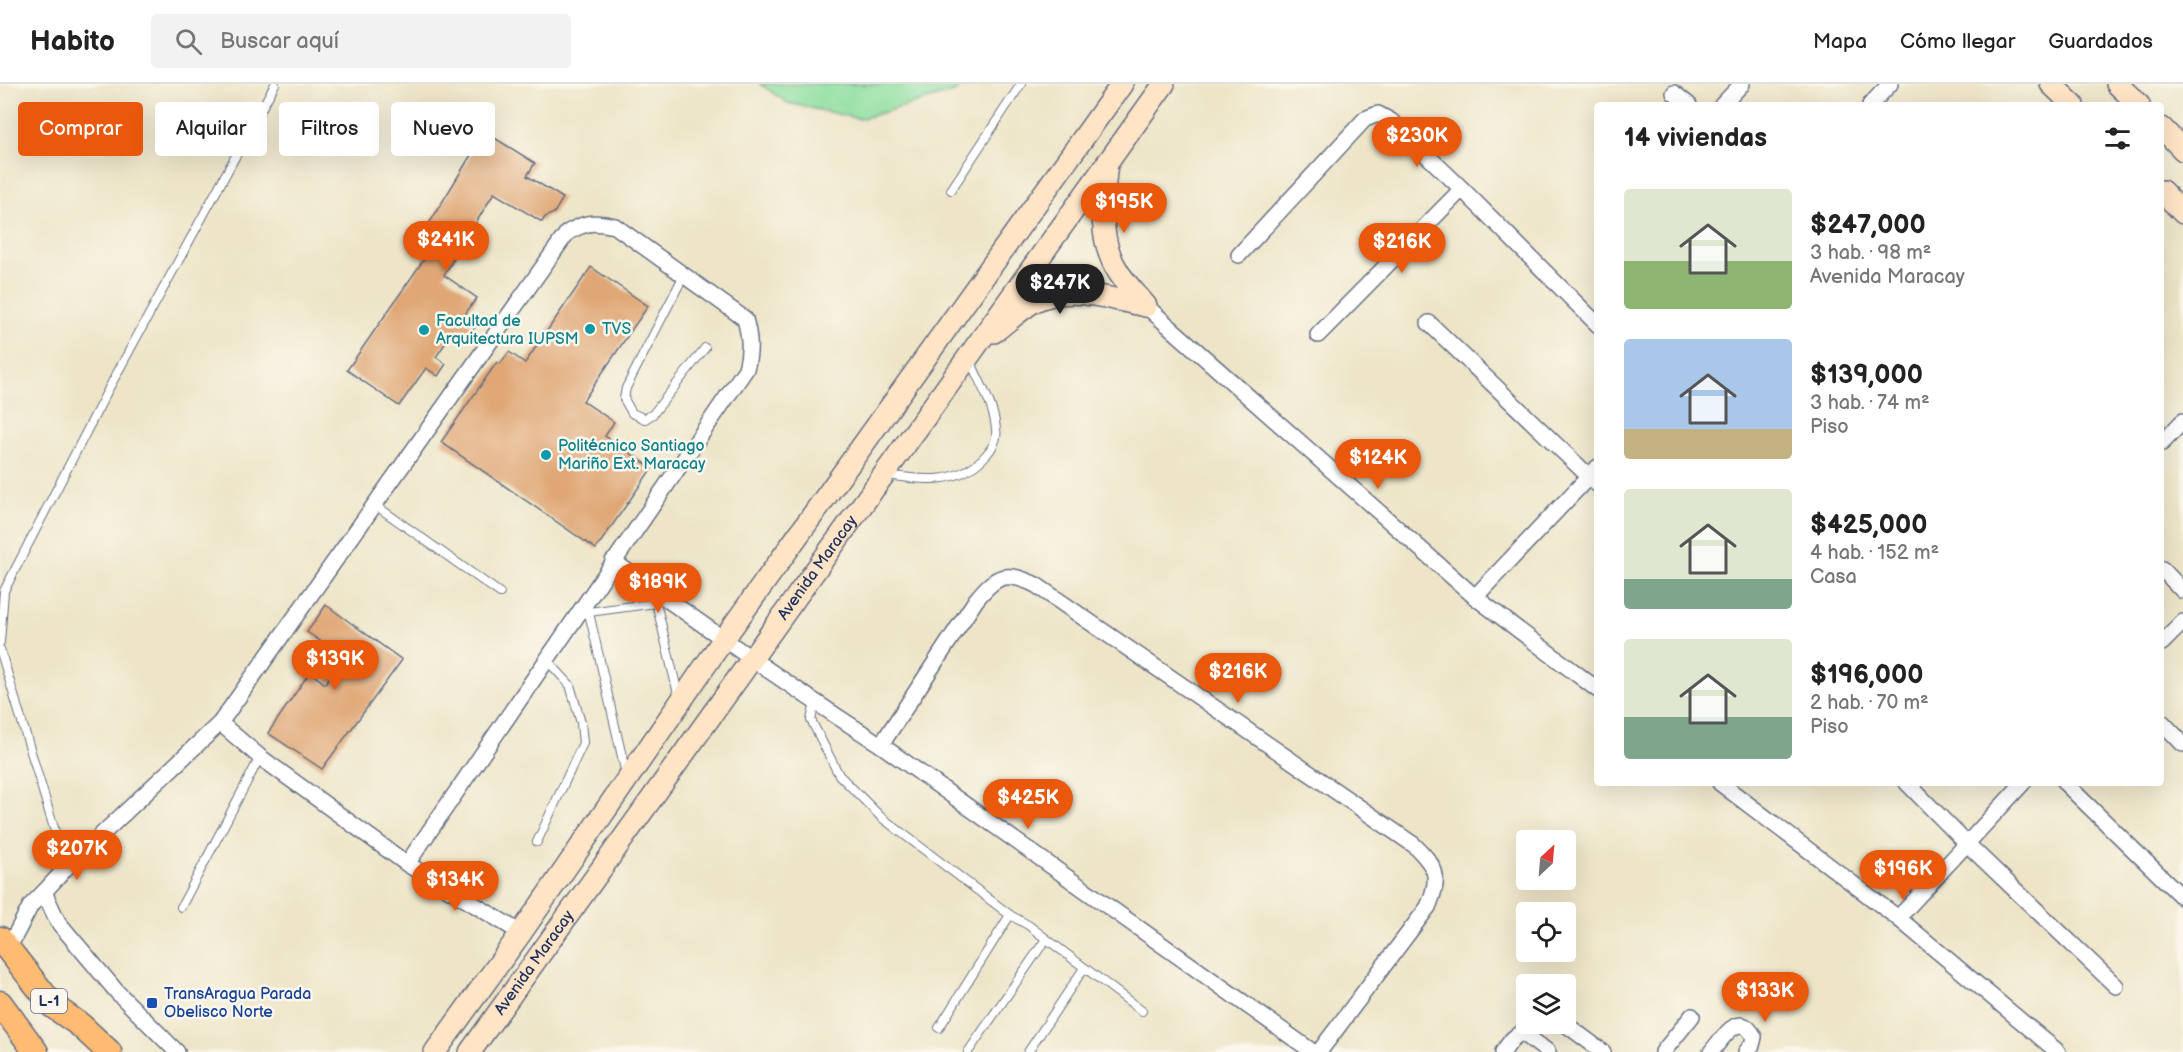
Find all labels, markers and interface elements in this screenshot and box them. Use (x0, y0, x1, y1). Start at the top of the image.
search box (151, 14, 571, 68)
text: Habito (30, 25, 115, 58)
icon: search (172, 25, 205, 58)
text: Buscar aquí (220, 28, 339, 55)
text: Mapa (1813, 29, 1867, 54)
text: Cómo llegar (1900, 29, 2015, 54)
text: Guardados (2048, 29, 2153, 54)
chip: Comprar (18, 102, 143, 156)
chip: Alquilar (155, 102, 267, 156)
chip: Filtros (279, 102, 379, 156)
chip: Nuevo (391, 102, 495, 156)
pin: $230K (1375, 117, 1459, 168)
icon: filters (2101, 122, 2134, 155)
text: 14 viviendas (1624, 123, 1767, 154)
text: $230K (1386, 124, 1448, 148)
pin: $195K (1082, 183, 1166, 234)
text: $195K (1095, 190, 1153, 214)
text: $247,000 (1810, 210, 1926, 241)
icon: home (1672, 213, 1744, 285)
pin: $241K (404, 221, 488, 272)
pin: $216K (1360, 223, 1444, 274)
text: $241K (417, 228, 475, 252)
text: $216K (1373, 230, 1431, 254)
text: 3 hab. · 98 m² (1810, 241, 1931, 265)
pin: $247K (1018, 264, 1102, 315)
text: Avenida Maracay (1810, 265, 1965, 289)
text: $247K (1030, 271, 1090, 295)
place label: Facultad de Arquitectura IUPSM (436, 312, 578, 349)
place label: TVS (602, 320, 631, 339)
marker: TVS (583, 322, 597, 336)
marker: Facultad de Arquitectura IUPSM (417, 323, 431, 337)
text: $139,000 (1810, 360, 1923, 391)
icon: home (1672, 363, 1744, 435)
text: 3 hab. · 74 m² (1810, 391, 1930, 415)
text: Piso (1810, 415, 1849, 439)
place label: Politécnico Santiago Mariño Ext. Maracay (558, 437, 706, 474)
pin: $124K (1336, 439, 1420, 490)
text: $124K (1349, 446, 1407, 470)
marker: Politécnico Santiago Mariño Ext. Maracay (539, 448, 553, 462)
text: $425,000 (1810, 510, 1927, 541)
street label: Avenida Maracay (773, 511, 862, 624)
icon: home (1672, 513, 1744, 585)
text: 4 hab. · 152 m² (1810, 541, 1939, 565)
pin: $189K (616, 563, 700, 614)
text: Casa (1810, 565, 1857, 589)
text: $189K (629, 570, 687, 594)
pin: $139K (293, 640, 377, 691)
text: $139K (306, 647, 364, 671)
pin: $216K (1196, 653, 1280, 704)
text: $216K (1209, 660, 1267, 684)
text: $196,000 (1810, 660, 1923, 691)
icon: home (1672, 663, 1744, 735)
text: 2 hab. · 70 m² (1810, 691, 1929, 715)
text: Piso (1810, 715, 1849, 739)
pin: $425K (986, 779, 1070, 830)
text: $425K (997, 786, 1059, 810)
pin: $207K (35, 830, 119, 881)
north arrow (1516, 830, 1576, 890)
map controls (1516, 830, 1576, 1034)
text: $207K (46, 837, 108, 861)
pin: $196K (1861, 850, 1945, 901)
text: $196K (1873, 857, 1933, 881)
pin: $134K (413, 861, 497, 912)
text: $134K (426, 868, 484, 892)
button: locate (1516, 902, 1576, 962)
street label: Avenida Maracay (490, 906, 578, 1019)
pin: $133K (1723, 972, 1807, 1023)
button: layers (1516, 974, 1576, 1034)
text: $133K (1736, 979, 1794, 1003)
place label: TransAragua Parada Obelisco Norte (164, 985, 311, 1022)
road number: L-1 (31, 989, 67, 1013)
marker: TransAragua Parada Obelisco Norte (145, 996, 159, 1010)

